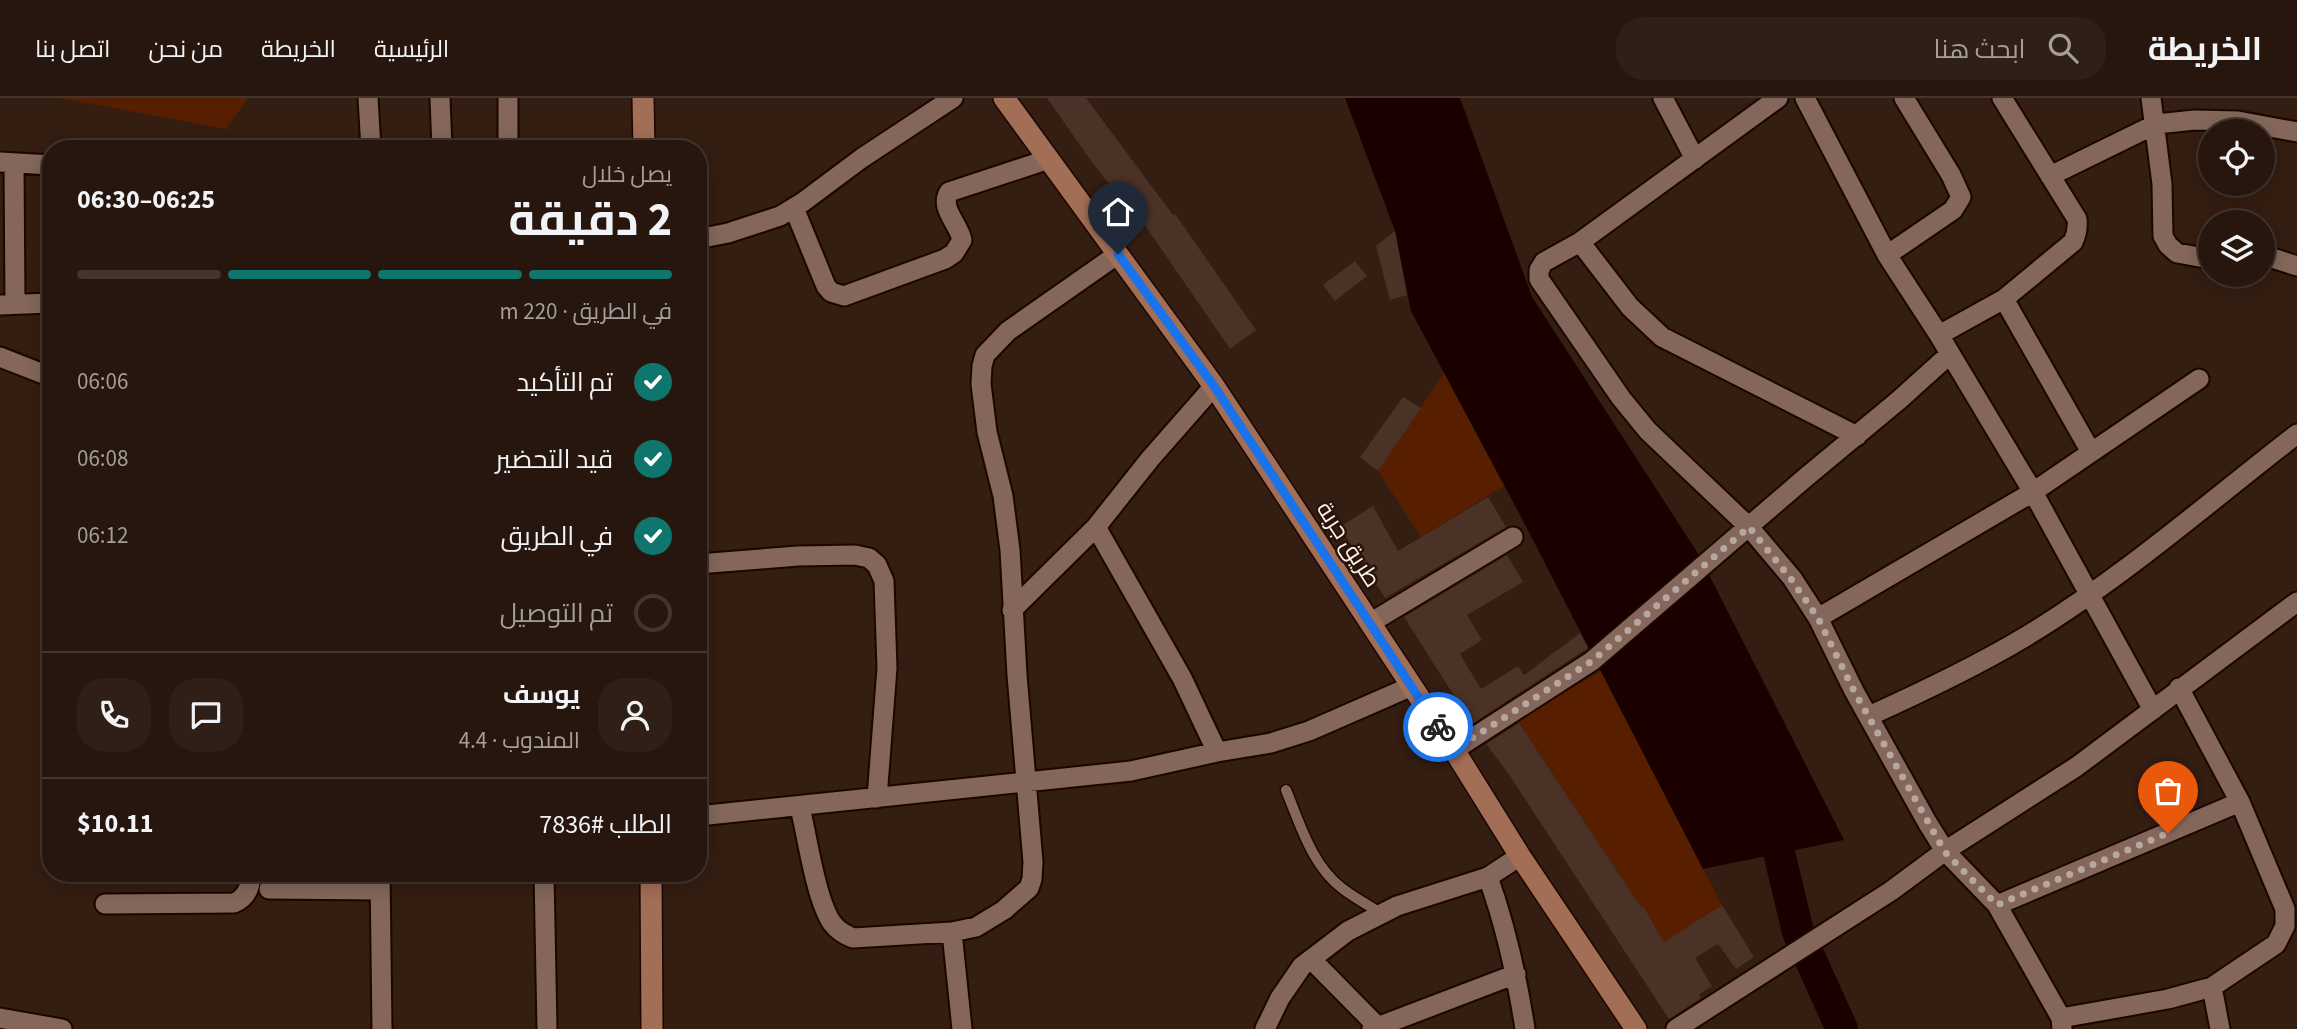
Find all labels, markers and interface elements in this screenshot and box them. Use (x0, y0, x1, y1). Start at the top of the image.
search box (1616, 17, 2106, 80)
text: الخريطة (2148, 26, 2262, 73)
icon: search (2044, 29, 2082, 67)
text: ابحث هنا (1934, 31, 2026, 68)
text: اتصل بنا (35, 32, 110, 67)
text: من نحن (148, 32, 223, 67)
text: الخريطة (261, 32, 336, 67)
text: الرئيسية (374, 32, 449, 67)
map controls (2198, 119, 2275, 287)
button: locate (2198, 119, 2275, 196)
text: يصل خلال (582, 158, 672, 191)
text: 06:25–06:30 (77, 181, 215, 218)
pin (1088, 182, 1148, 254)
text: 2 دقيقة (508, 188, 672, 253)
icon: home (1099, 193, 1137, 231)
button: layers (2198, 210, 2275, 287)
text: في الطريق · 220 m (500, 295, 672, 328)
icon: check (634, 363, 672, 401)
text: تم التأكيد (516, 364, 613, 401)
text: 06:06 (77, 365, 128, 398)
icon: check (634, 440, 672, 478)
text: قيد التحضير (495, 441, 613, 478)
text: 06:08 (77, 442, 128, 475)
street label: طريق جربة (1309, 495, 1389, 594)
icon: check (634, 517, 672, 555)
text: في الطريق (500, 518, 613, 555)
text: 06:12 (77, 519, 128, 552)
text: تم التوصيل (500, 595, 613, 632)
text: يوسف (503, 676, 580, 713)
button: phone (77, 678, 151, 752)
button: chat (169, 678, 243, 752)
button: person (598, 678, 672, 752)
courier (1403, 692, 1473, 762)
icon: bike (1419, 708, 1457, 746)
text: المندوب · 4.4 (459, 724, 580, 757)
pin (2138, 761, 2198, 833)
icon: bag (2149, 772, 2187, 810)
text: $10.11 (77, 805, 153, 842)
text: الطلب #7836 (539, 806, 672, 843)

